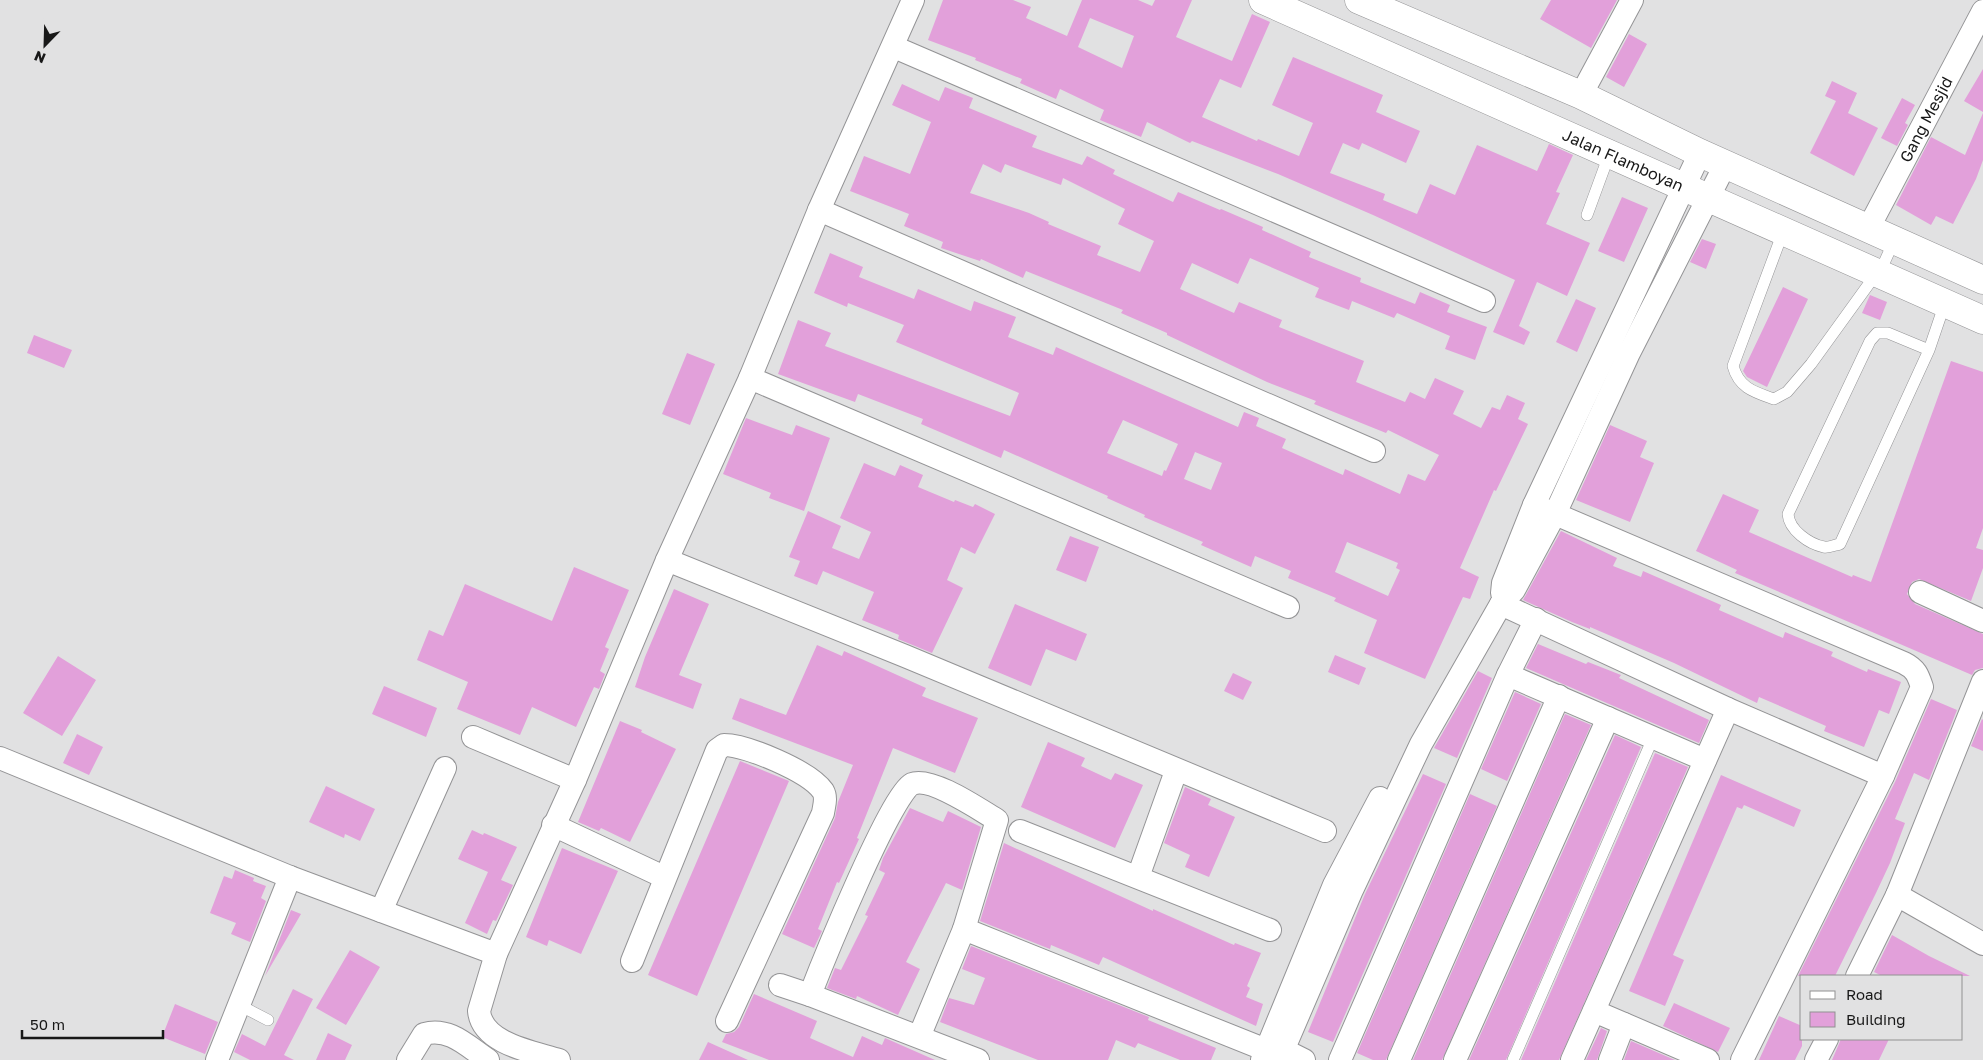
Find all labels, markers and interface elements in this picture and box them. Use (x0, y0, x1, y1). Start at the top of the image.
north arrow (20, 20, 70, 70)
text: N (32, 48, 48, 67)
street label: Gang Mesjid (1895, 73, 1957, 166)
street label: Jalan Flamboyan (1559, 124, 1687, 196)
legend (1800, 975, 1963, 1040)
text: Road (1846, 985, 1883, 1003)
scale bar (22, 1008, 164, 1040)
text: Building (1846, 1010, 1906, 1028)
text: 50 m (30, 1015, 65, 1033)

